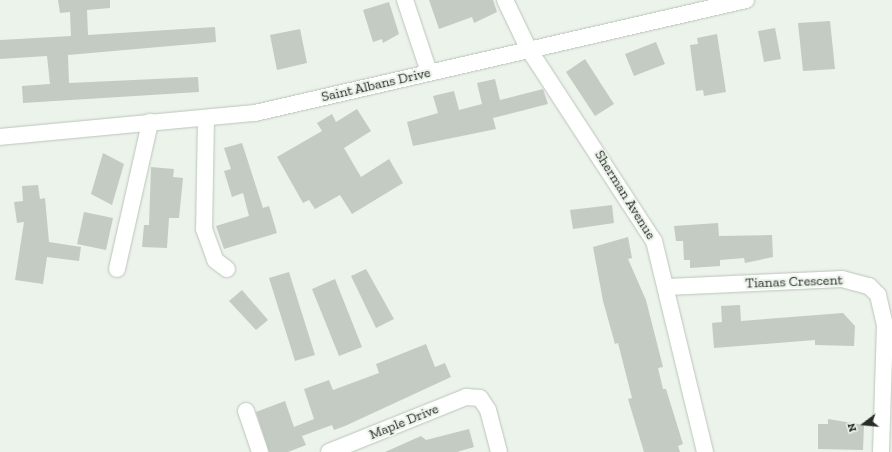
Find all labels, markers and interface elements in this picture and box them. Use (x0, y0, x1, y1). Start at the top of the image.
street label: Saint Albans Drive (320, 64, 432, 106)
street label: Sherman Avenue (591, 147, 659, 243)
street label: Tianas Crescent (745, 272, 843, 292)
street label: Maple Drive (367, 401, 441, 443)
north arrow (844, 404, 884, 444)
text: N (845, 422, 859, 433)

